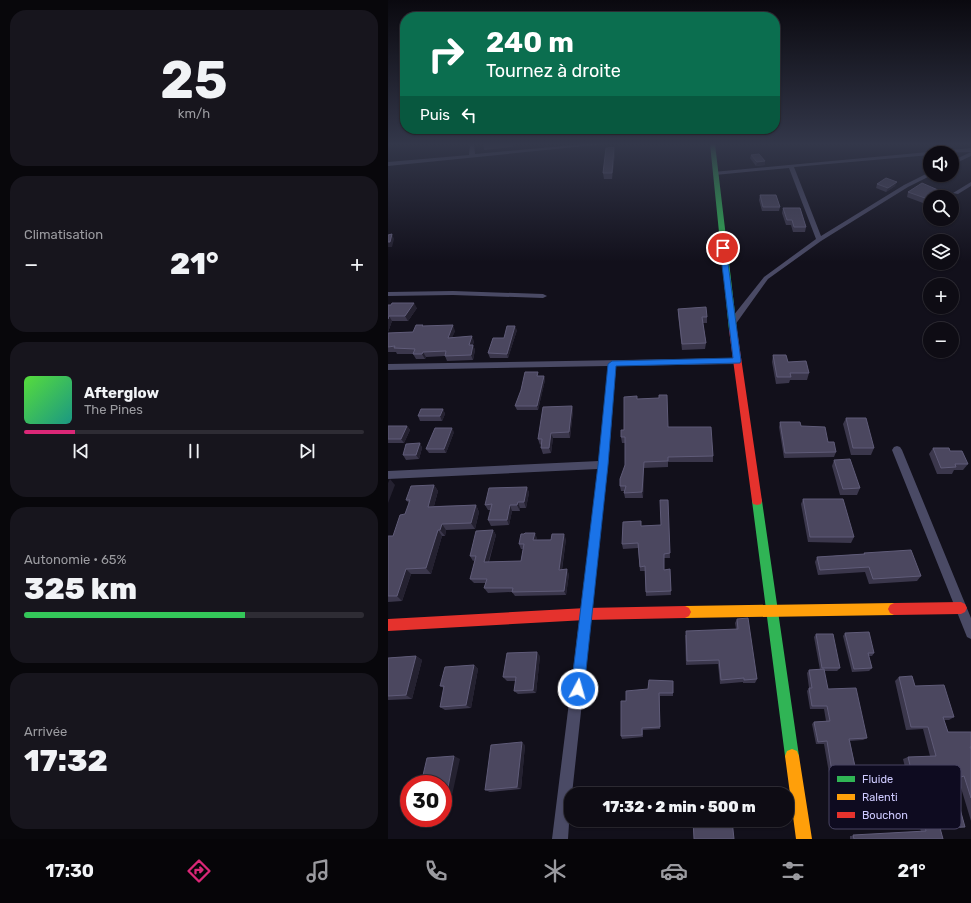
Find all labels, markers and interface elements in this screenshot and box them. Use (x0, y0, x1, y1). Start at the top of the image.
text: 240 m (486, 26, 574, 59)
icon: right (420, 28, 472, 80)
text: 25 (160, 49, 228, 111)
text: Tournez à droite (486, 60, 621, 82)
icon: left (458, 104, 480, 126)
text: km/h (178, 106, 210, 121)
text: Puis (420, 106, 450, 124)
map controls (923, 146, 959, 358)
button: sound (923, 146, 959, 182)
button: search (923, 190, 959, 226)
text: Climatisation (24, 227, 103, 242)
pin (706, 231, 740, 265)
button: layers (923, 234, 959, 270)
icon: arrive (712, 237, 734, 259)
text: 21° (170, 246, 219, 282)
text: − (24, 251, 38, 278)
text: + (350, 251, 364, 278)
button: + (923, 278, 959, 314)
button: − (923, 322, 959, 358)
text: Afterglow (84, 384, 159, 402)
text: The Pines (84, 402, 143, 417)
icon: previous (70, 440, 92, 462)
icon: pause (183, 440, 205, 462)
icon: next (296, 440, 318, 462)
text: Autonomie · 65% (24, 552, 126, 567)
text: 325 km (24, 571, 137, 607)
position arrow (557, 668, 599, 710)
text: Arrivée (24, 724, 67, 739)
text: 17:32 (24, 743, 108, 779)
legend (829, 765, 961, 829)
text: Fluide (862, 773, 893, 786)
speed limit sign: 30 (400, 775, 452, 827)
text: Ralenti (862, 791, 898, 804)
text: 17:32 · 2 min · 500 m (602, 798, 756, 816)
text: Bouchon (862, 809, 908, 822)
icon: directions (185, 857, 213, 885)
icon: music (304, 857, 332, 885)
icon: phone (422, 857, 450, 885)
icon: climate (541, 857, 569, 885)
icon: car (660, 857, 688, 885)
icon: filters (779, 857, 807, 885)
text: 17:30 (45, 860, 94, 882)
text: 21° (897, 860, 926, 882)

